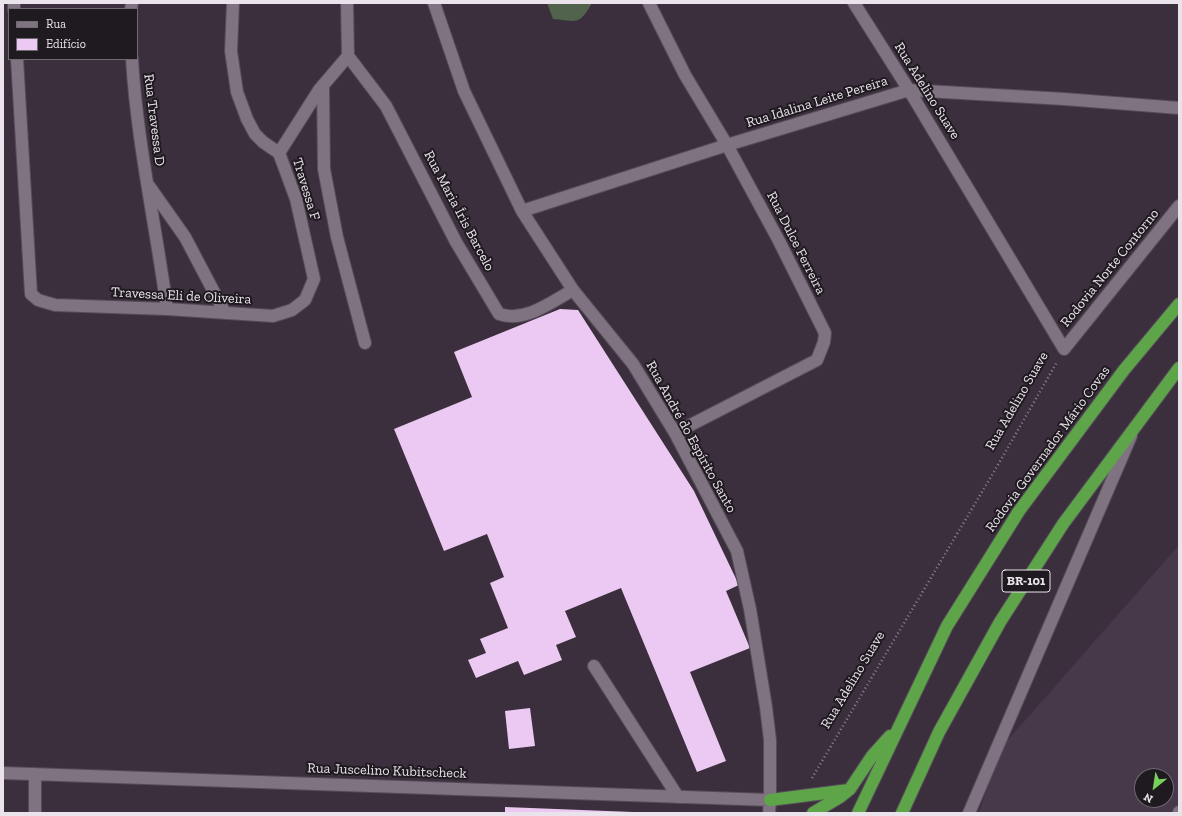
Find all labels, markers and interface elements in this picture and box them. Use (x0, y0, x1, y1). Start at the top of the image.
legend (8, 8, 138, 60)
text: Rua (46, 17, 66, 31)
text: Edifício (46, 37, 86, 51)
street label: Rua Adelino Suave (890, 40, 964, 142)
street label: Rua Idalina Leite Pereira (744, 72, 890, 132)
street label: Rua Travessa D (140, 73, 168, 167)
street label: Rua Maria Íris Barcelo (420, 148, 498, 274)
street label: Travessa F (289, 156, 323, 222)
street label: Rua Dulce Ferreira (763, 189, 829, 297)
street label: Rodovia Norte Contorno (1057, 206, 1163, 330)
street label: Travessa Eli de Oliveira (110, 284, 252, 308)
street label: Rua Adelino Suave (982, 349, 1052, 453)
street label: Rua André do Espírito Santo (642, 358, 740, 516)
street label: Rodovia Governador Mário Covas (982, 363, 1114, 535)
road number: BR-101 (1002, 570, 1050, 592)
street label: Rua Adelino Suave (817, 628, 889, 732)
street label: Rua Juscelino Kubitscheck (307, 760, 467, 782)
north arrow (1134, 768, 1174, 808)
text: N (1141, 790, 1155, 806)

